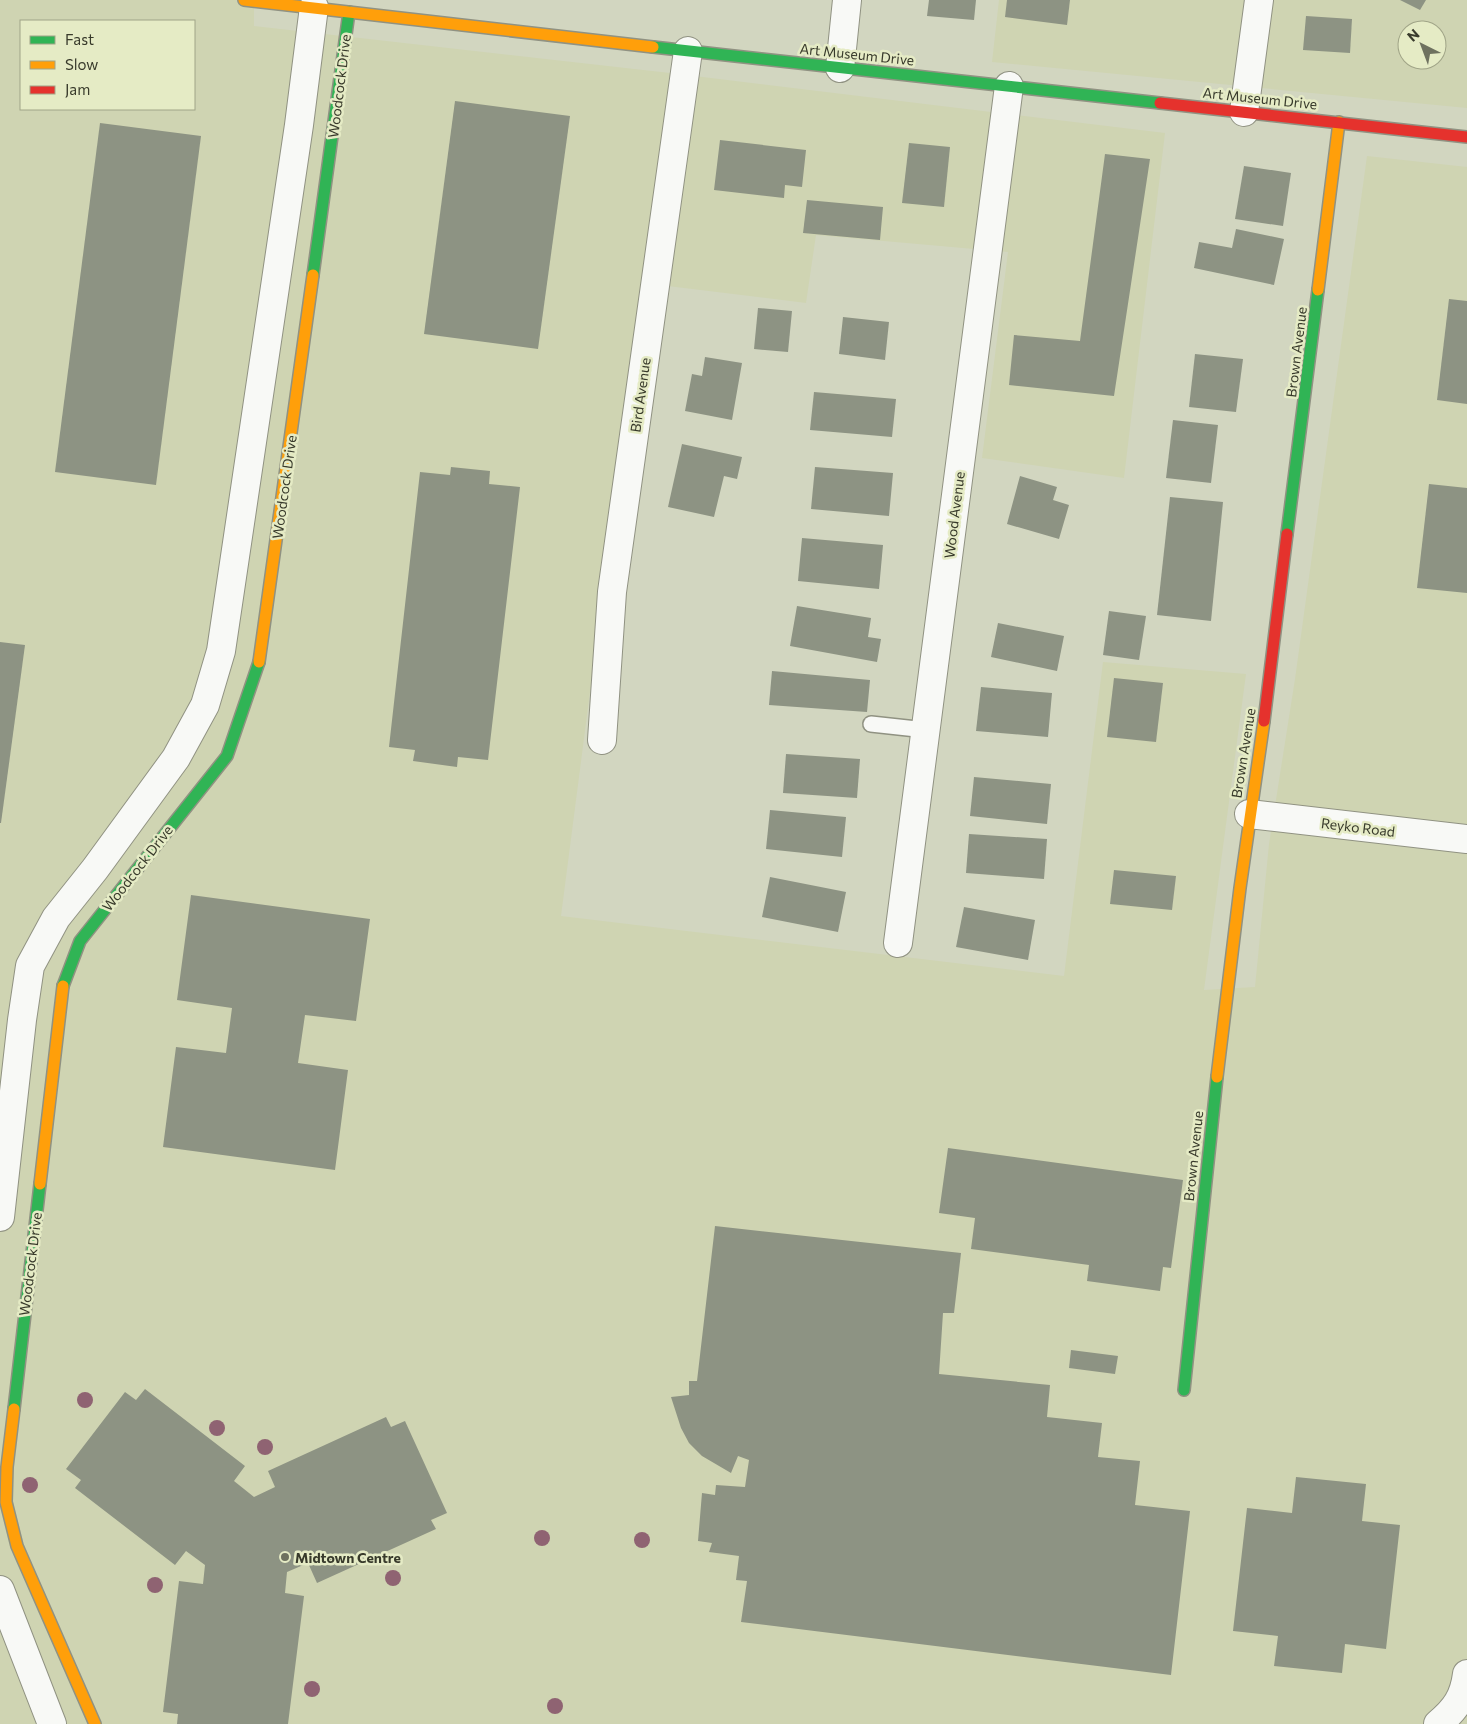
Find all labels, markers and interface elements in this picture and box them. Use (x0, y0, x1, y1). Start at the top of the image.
legend (20, 20, 195, 110)
north arrow (1397, 20, 1447, 70)
text: N (1403, 25, 1423, 45)
text: Fast (65, 30, 94, 48)
street label: Woodcock Drive (324, 33, 354, 139)
street label: Art Museum Drive (799, 40, 915, 68)
text: Slow (65, 55, 98, 73)
text: Jam (65, 80, 90, 98)
street label: Art Museum Drive (1202, 84, 1318, 112)
street label: Brown Avenue (1282, 306, 1310, 398)
street label: Bird Avenue (626, 356, 654, 434)
street label: Woodcock Drive (268, 434, 300, 540)
street label: Wood Avenue (940, 471, 968, 559)
street label: Brown Avenue (1227, 707, 1259, 799)
street label: Reyko Road (1320, 814, 1396, 840)
street label: Woodcock Drive (98, 822, 176, 914)
street label: Brown Avenue (1180, 1110, 1206, 1202)
street label: Woodcock Drive (15, 1211, 45, 1317)
place label: Midtown Centre (295, 1549, 401, 1566)
marker: Midtown Centre (279, 1551, 291, 1563)

